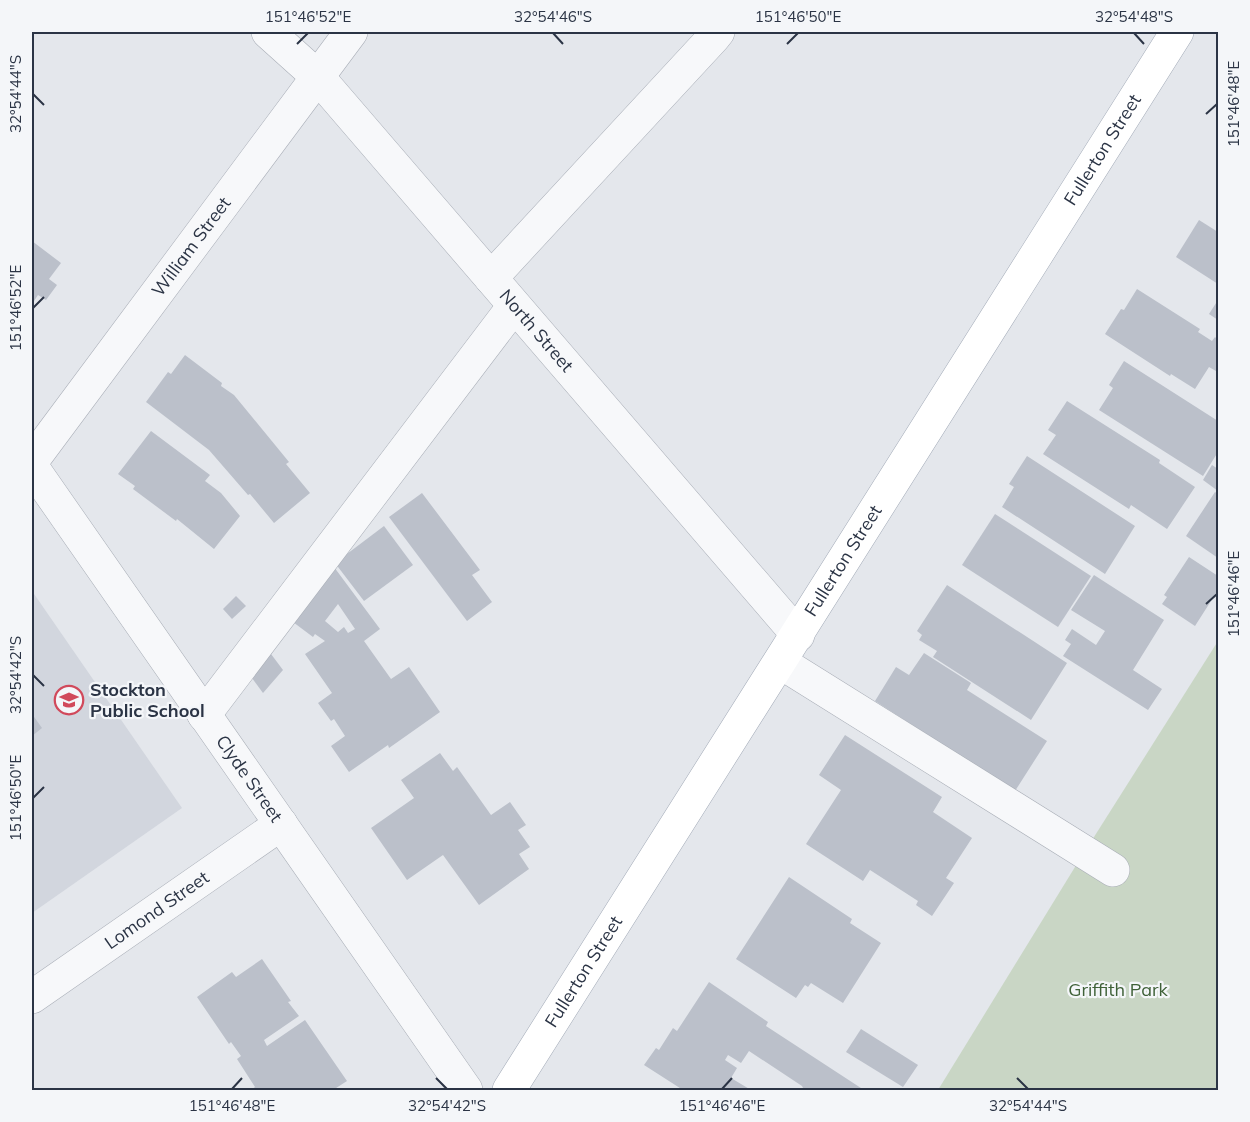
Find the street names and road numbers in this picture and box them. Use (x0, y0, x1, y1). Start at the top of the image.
street label: Fullerton Street (1059, 89, 1146, 209)
street label: William Street (146, 192, 235, 301)
street label: North Street (495, 284, 579, 377)
street label: Fullerton Street (799, 500, 886, 620)
street label: Clyde Street (211, 730, 288, 827)
street label: Lomond Street (100, 866, 213, 954)
street label: Fullerton Street (540, 911, 627, 1031)

